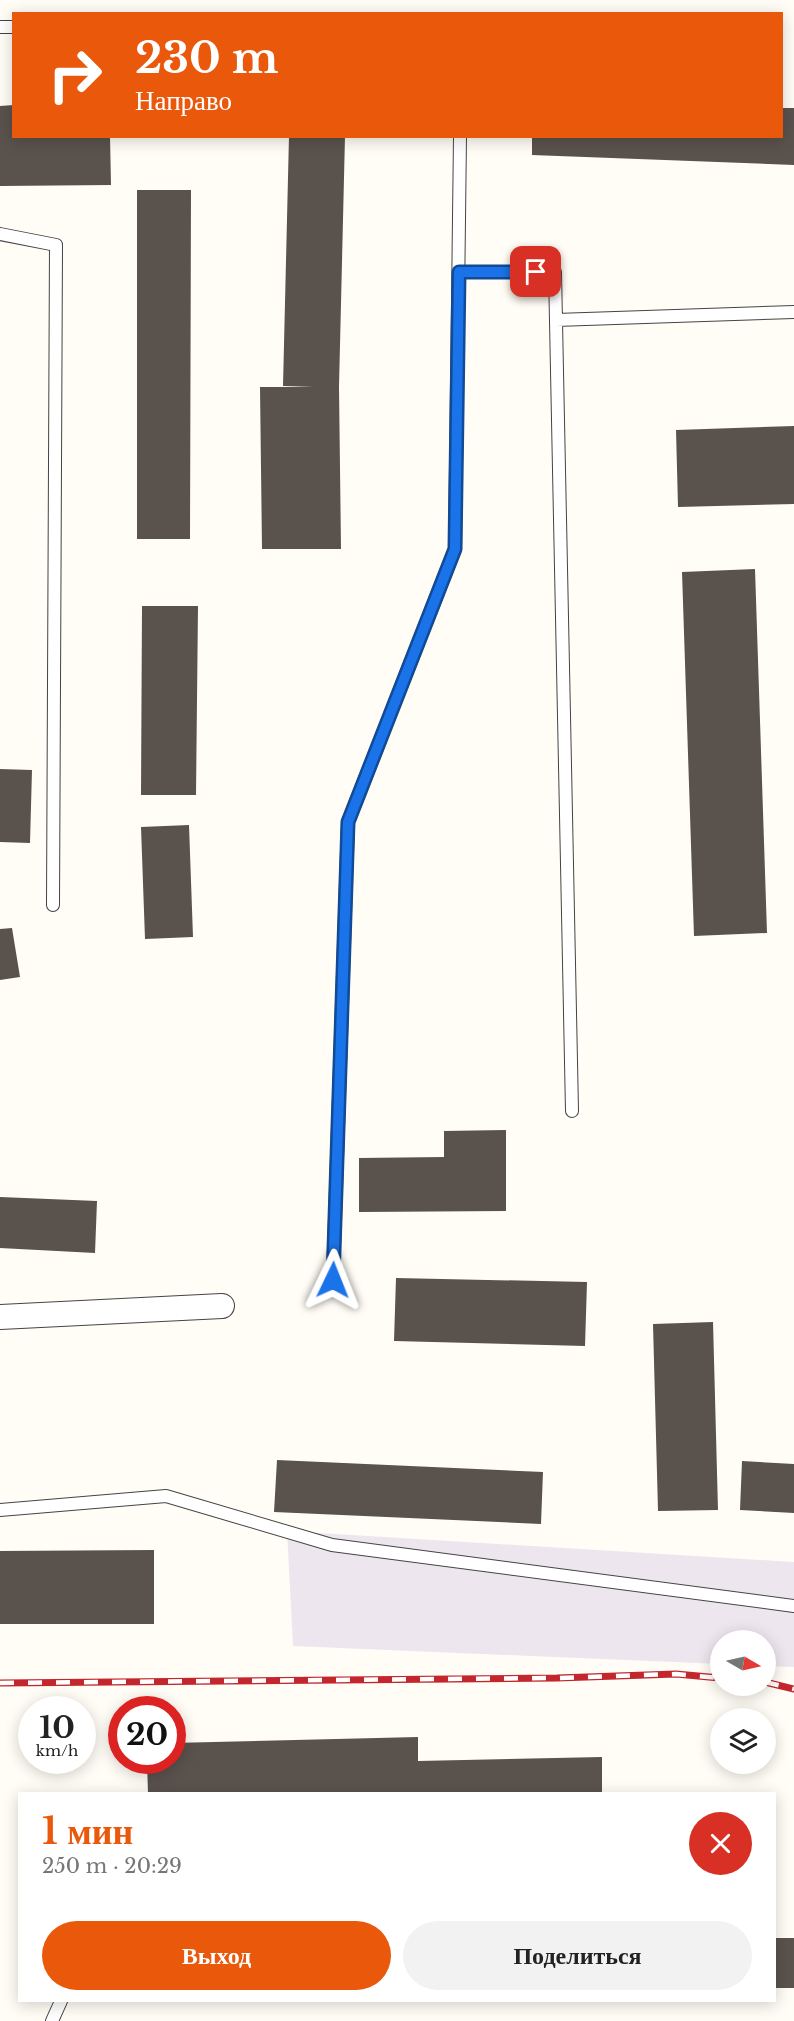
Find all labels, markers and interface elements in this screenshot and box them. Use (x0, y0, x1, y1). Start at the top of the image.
text: 230 m (135, 32, 278, 84)
icon: right (36, 36, 114, 114)
text: Направо (135, 84, 232, 117)
pin (510, 246, 561, 297)
icon: arrive (519, 255, 552, 288)
position arrow (301, 1248, 365, 1312)
north arrow (710, 1630, 776, 1696)
map controls (710, 1630, 776, 1774)
speed limit sign: 20 (108, 1696, 186, 1774)
button: layers (710, 1708, 776, 1774)
text: 10 (39, 1709, 75, 1746)
text: km/h (36, 1741, 78, 1760)
text: 1 мин (42, 1809, 133, 1854)
button: close (689, 1812, 752, 1875)
text: 250 m · 20:29 (42, 1854, 182, 1878)
button: Выход (42, 1921, 391, 1990)
button: Поделиться (403, 1921, 752, 1990)

